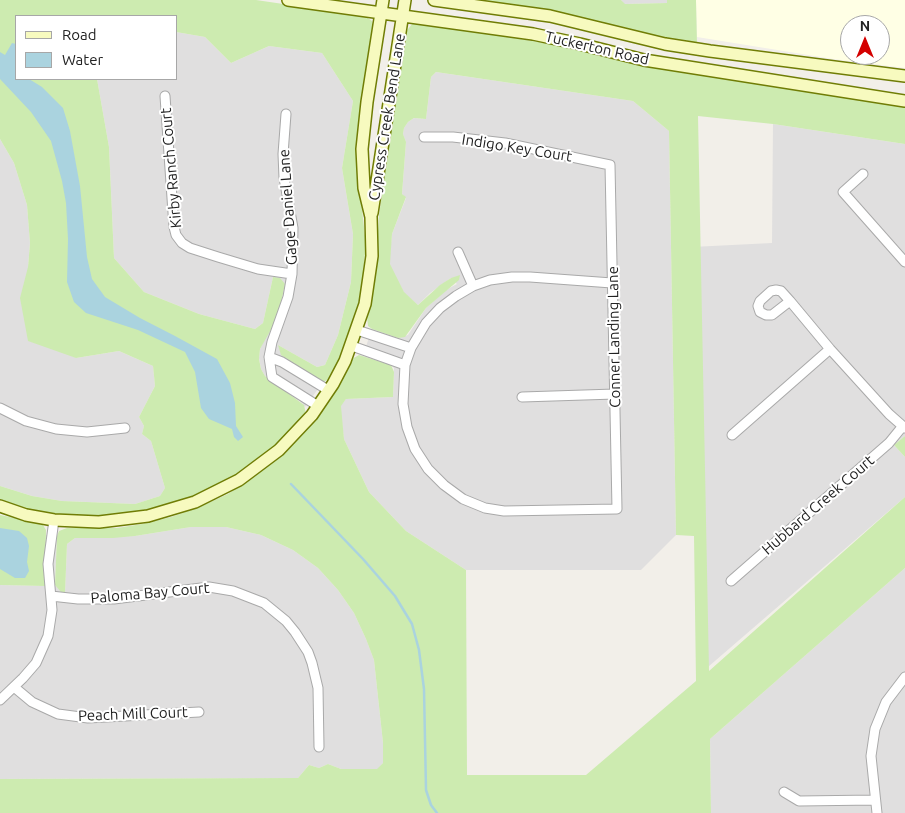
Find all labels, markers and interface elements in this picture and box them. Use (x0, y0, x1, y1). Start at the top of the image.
legend (15, 15, 178, 80)
north arrow (840, 15, 890, 65)
text: N (860, 18, 870, 34)
text: Road (62, 26, 97, 43)
street label: Tuckerton Road (543, 27, 651, 69)
street label: Cypress Creek Bend Lane (365, 32, 409, 202)
text: Water (62, 51, 103, 68)
street label: Kirby Ranch Court (157, 107, 185, 229)
street label: Indigo Key Court (460, 130, 574, 166)
street label: Gage Daniel Lane (275, 148, 301, 266)
street label: Conner Landing Lane (604, 266, 624, 408)
street label: Hubbard Creek Court (758, 451, 878, 559)
street label: Paloma Bay Court (90, 579, 210, 607)
street label: Peach Mill Court (78, 703, 188, 725)

